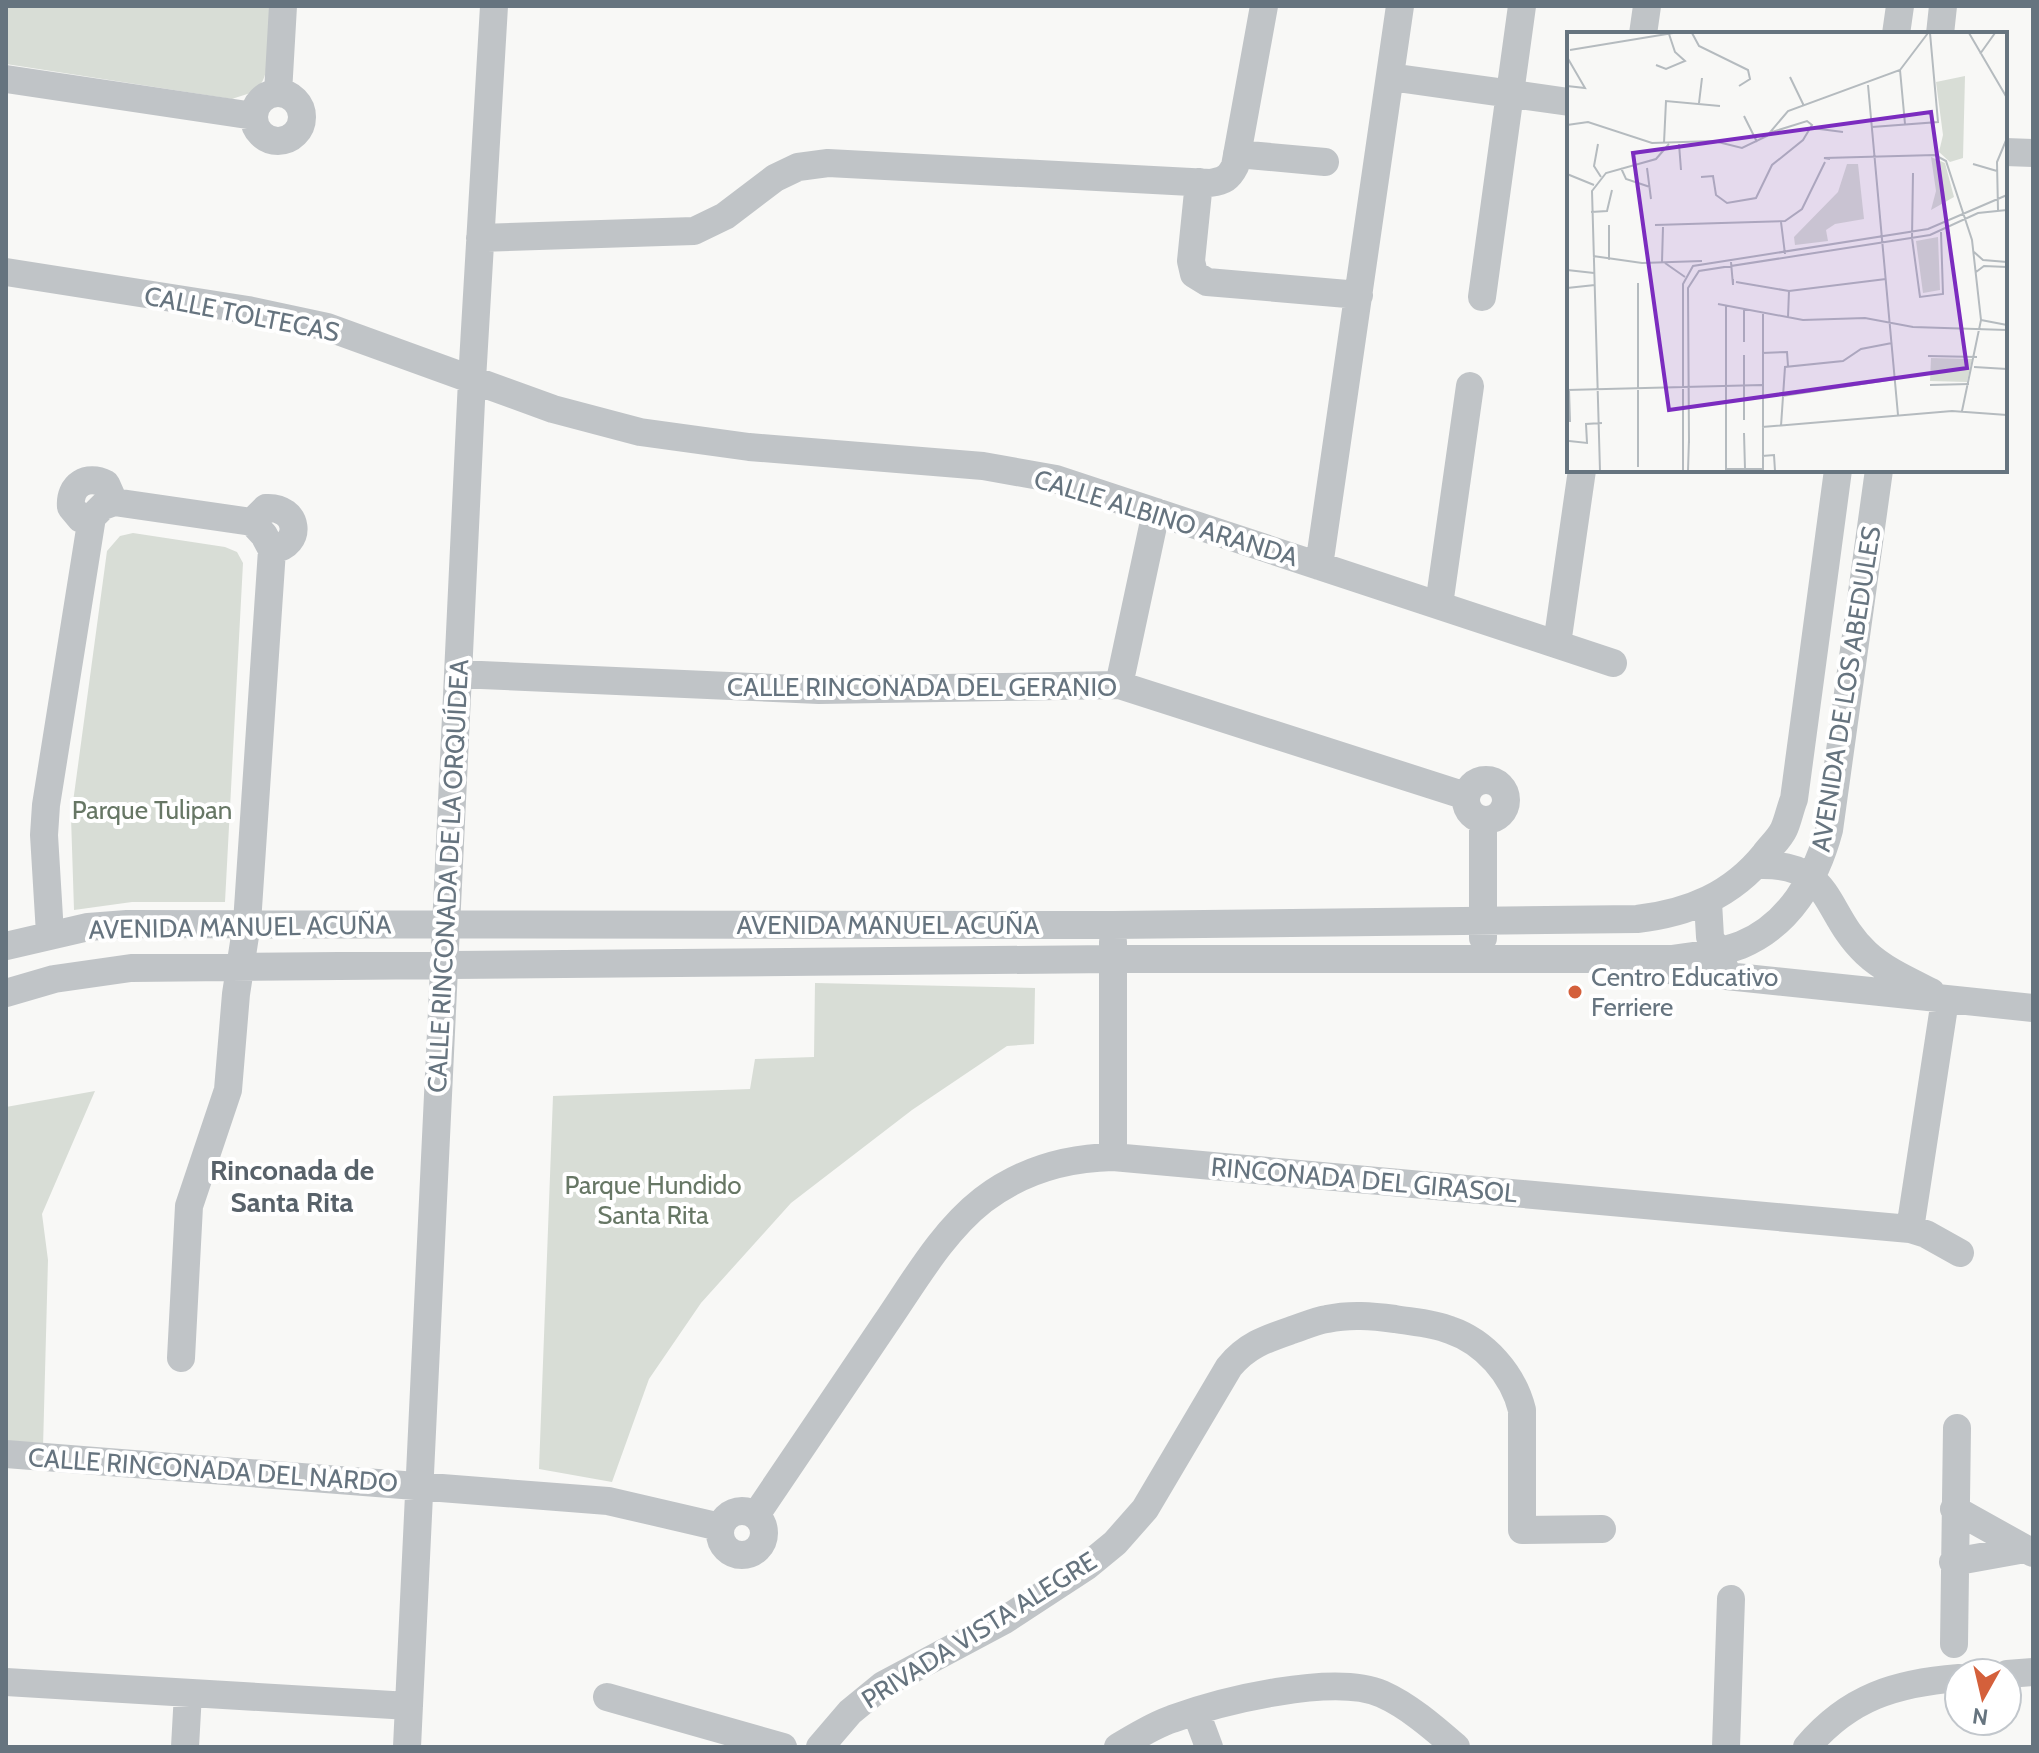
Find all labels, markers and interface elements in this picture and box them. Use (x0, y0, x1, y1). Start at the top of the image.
inset map (1567, 32, 2007, 472)
street label: CALLE TOLTECAS (142, 279, 342, 349)
street label: CALLE ALBINO ARANDA (1030, 463, 1302, 573)
street label: AVENIDA DE LOS ABEDULES (1804, 524, 1888, 854)
street label: CALLE RINCONADA DE LA ORQUÍDEA (421, 658, 475, 1094)
street label: CALLE RINCONADA DEL GERANIO (727, 671, 1117, 703)
park label: Parque Tulipan (72, 794, 232, 826)
street label: AVENIDA MANUEL ACUÑA (88, 908, 392, 946)
street label: AVENIDA MANUEL ACUÑA (737, 909, 1039, 941)
place label: Centro Educativo Ferriere (1591, 961, 1778, 1023)
marker: Centro Educativo Ferriere (1566, 983, 1584, 1001)
street label: RINCONADA DEL GIRASOL (1210, 1151, 1518, 1209)
district label: Rinconada de Santa Rita (210, 1153, 374, 1219)
park label: Parque Hundido Santa Rita (564, 1169, 742, 1231)
street label: CALLE RINCONADA DEL NARDO (27, 1441, 399, 1499)
street label: PRIVADA VISTA ALEGRE (856, 1545, 1102, 1715)
north arrow (1943, 1657, 2023, 1737)
text: N (1971, 1702, 1990, 1731)

